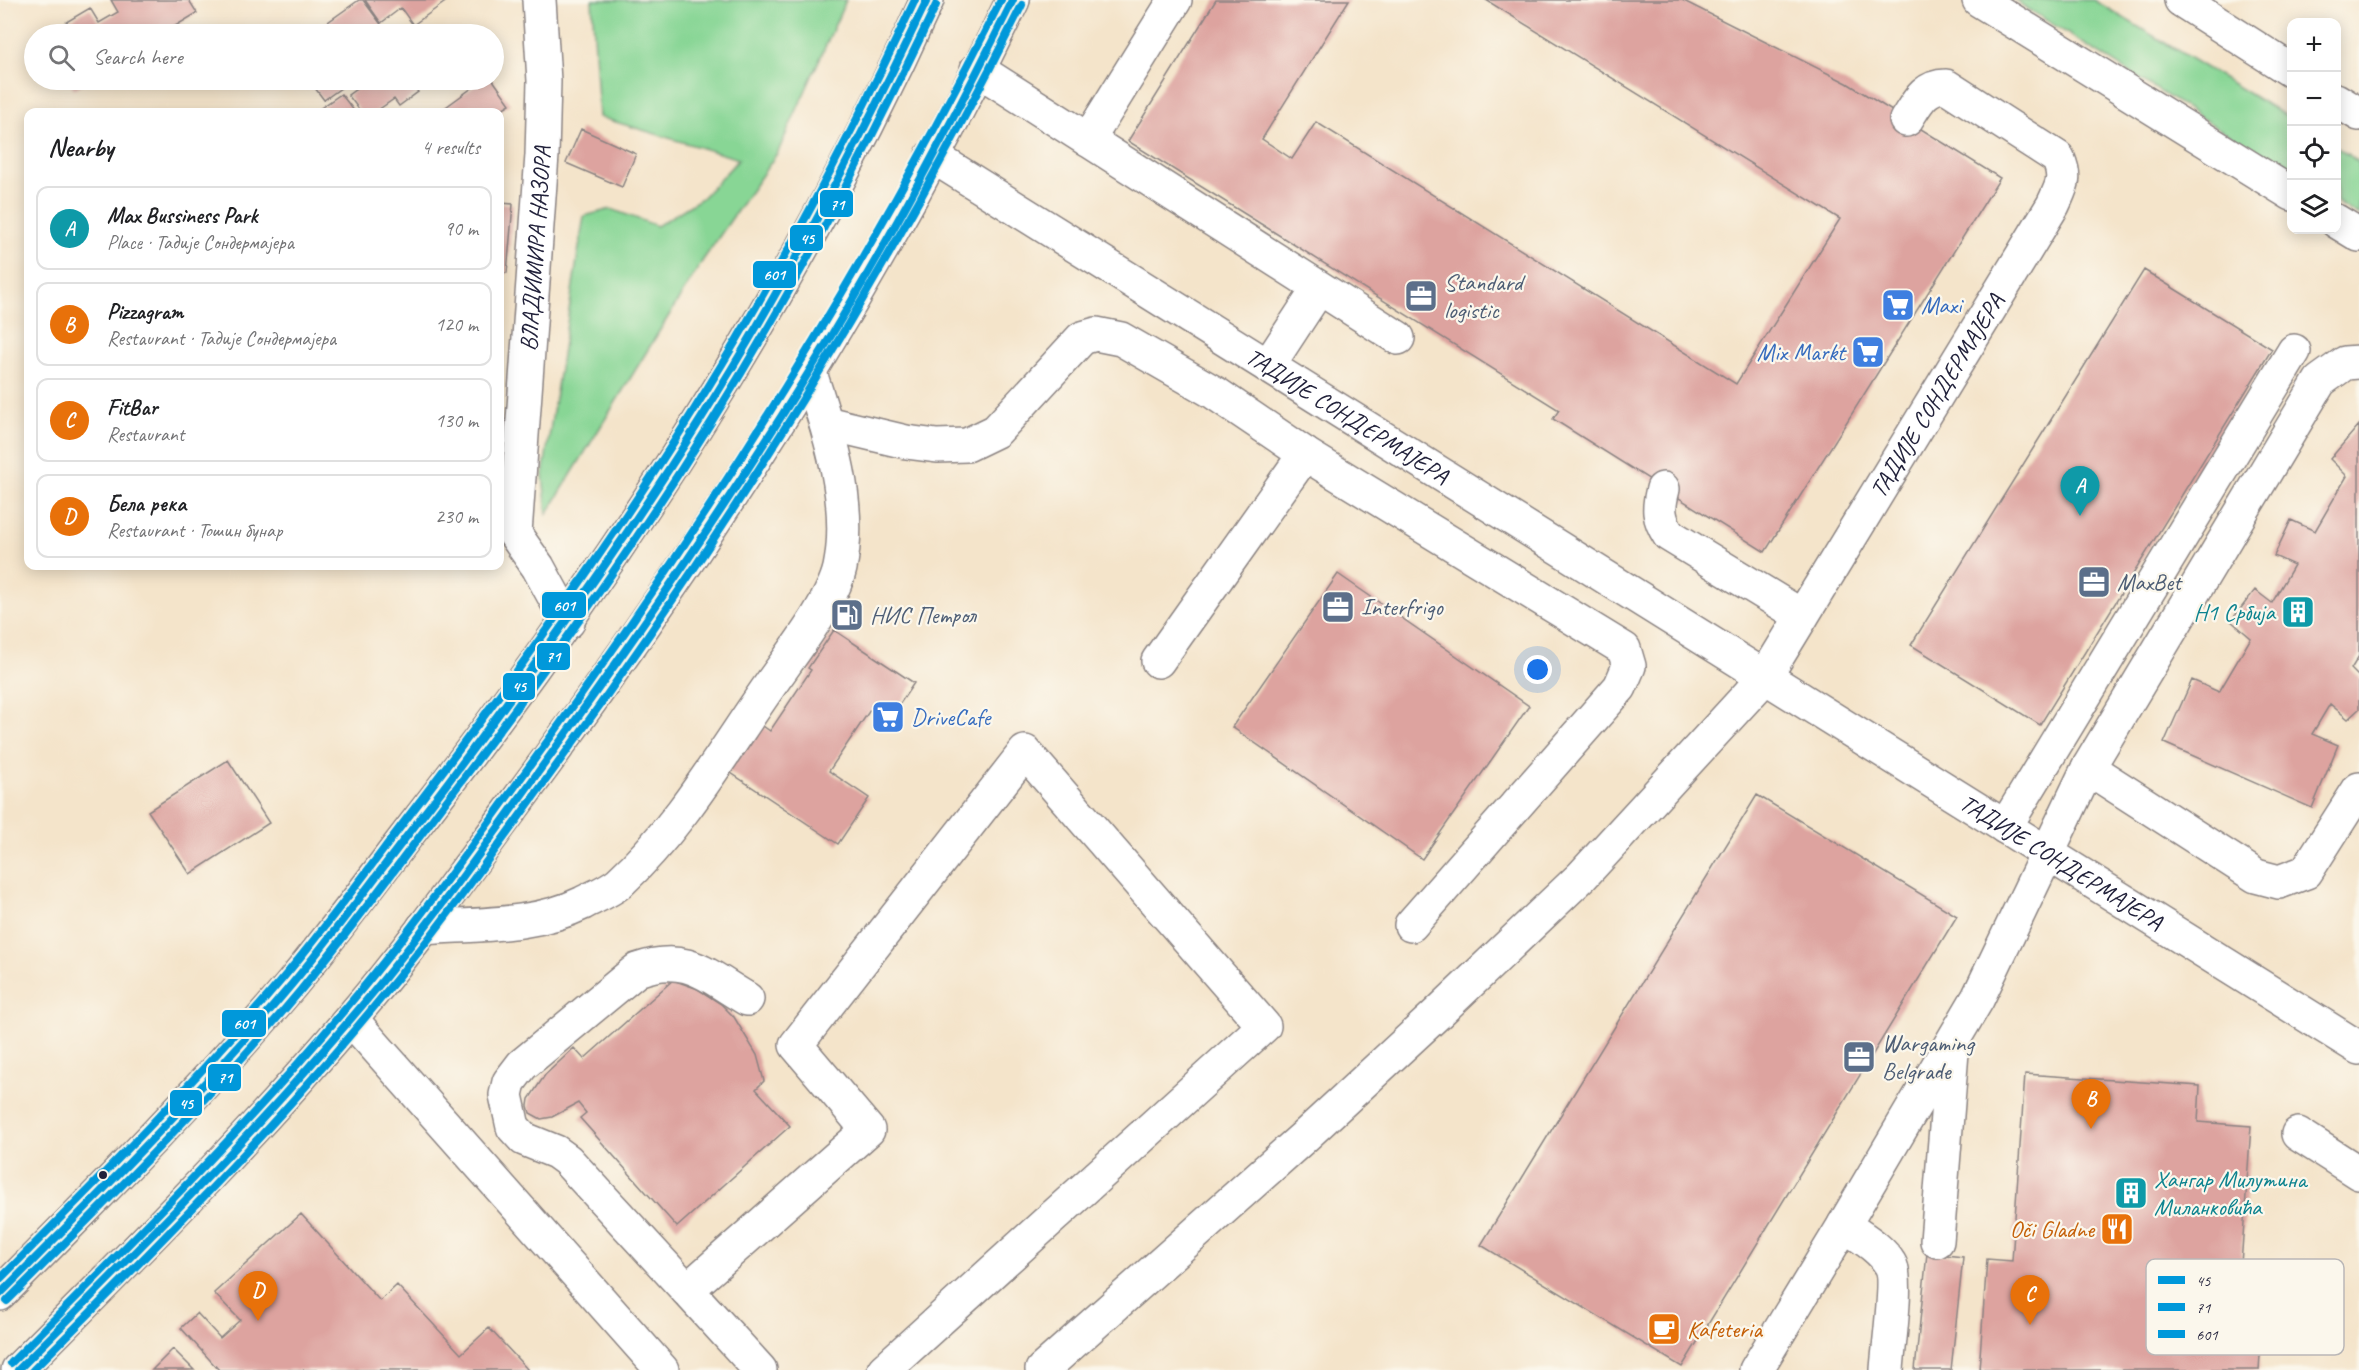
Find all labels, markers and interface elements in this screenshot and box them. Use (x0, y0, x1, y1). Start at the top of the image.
map controls (2287, 18, 2341, 234)
button: + (2287, 18, 2341, 72)
search box (24, 24, 504, 90)
icon: search (45, 41, 78, 74)
text: Search here (93, 43, 183, 71)
button: − (2287, 72, 2341, 126)
button: locate (2287, 126, 2341, 180)
text: Nearby (48, 131, 113, 164)
text: 4 results (421, 135, 480, 160)
street label: ВЛАДИМИРА НАЗОРА (513, 145, 557, 352)
button: layers (2287, 180, 2341, 234)
line badge: 71 (819, 189, 854, 218)
text: 71 (830, 195, 846, 215)
text: Max Bussiness Park (107, 202, 258, 230)
text: A (64, 216, 75, 241)
text: 90 m (444, 216, 478, 241)
line badge: 45 (789, 224, 824, 252)
text: 45 (800, 229, 816, 249)
text: Place · Тадије Сондермајера (107, 230, 294, 255)
line badge: 601 (752, 260, 797, 289)
text: 601 (763, 265, 787, 285)
place label: Standard logistic (1444, 267, 1526, 325)
office icon: Standard logistic (1403, 278, 1439, 314)
street label: ТАДИЈЕ СОНДЕРМАЈЕРА (1863, 287, 2011, 503)
supermarket icon: Maxi (1880, 287, 1916, 323)
place label: Maxi (1921, 290, 1964, 320)
text: Pizzagram (107, 298, 183, 326)
text: B (64, 312, 75, 337)
text: 120 m (435, 312, 478, 337)
text: Restaurant · Тадије Сондермајера (107, 326, 336, 351)
supermarket icon: Mix Markt (1850, 334, 1886, 370)
place label: Mix Markt (1757, 337, 1847, 367)
street label: ТАДИЈЕ СОНДЕРМАЈЕРА (1241, 341, 1455, 491)
text: FitBar (107, 394, 157, 422)
text: C (65, 408, 74, 433)
text: 130 m (435, 408, 478, 433)
text: Restaurant (107, 422, 184, 447)
pin: A (2060, 466, 2100, 516)
text: Бела река (107, 490, 186, 518)
text: D (64, 504, 75, 529)
text: 230 m (435, 504, 478, 529)
text: Restaurant · Тошин бунар (107, 518, 282, 543)
office icon: MaxBet (2076, 564, 2112, 600)
place label: MaxBet (2117, 567, 2183, 597)
office icon: Interfrigo (1320, 589, 1356, 625)
line badge: 601 (541, 591, 587, 619)
place label: Interfrigo (1361, 592, 1444, 622)
building icon: Н1 Србија (2280, 594, 2316, 630)
text: 601 (553, 596, 577, 616)
fuel station icon: НИС Петрол (829, 597, 865, 633)
place label: Н1 Србија (2193, 597, 2277, 627)
place label: НИС Петрол (870, 600, 978, 630)
line badge: 71 (536, 642, 571, 671)
text: 71 (546, 647, 562, 667)
your location (1523, 655, 1552, 684)
line badge: 45 (502, 672, 536, 701)
text: 45 (512, 677, 528, 697)
supermarket icon: DriveCafe (870, 699, 906, 735)
place label: DriveCafe (911, 702, 992, 732)
street label: ТАДИЈЕ СОНДЕРМАЈЕРА (1955, 787, 2169, 937)
line badge: 601 (221, 1009, 267, 1038)
text: 601 (233, 1014, 257, 1034)
place label: Wargaming Belgrade (1882, 1028, 1976, 1086)
office icon: Wargaming Belgrade (1841, 1039, 1877, 1075)
line badge: 71 (207, 1063, 242, 1092)
text: 71 (218, 1068, 234, 1088)
pin: B (2072, 1080, 2110, 1129)
line badge: 45 (169, 1089, 203, 1117)
text: 45 (179, 1094, 195, 1114)
place label: Хангар Милутина Миланковића (2154, 1164, 2308, 1222)
unlabelled marker (97, 1169, 109, 1181)
building icon: Хангар Милутина Миланковића (2113, 1175, 2149, 1211)
restaurant icon: Oči Gladne (2099, 1211, 2135, 1247)
place label: Oči Gladne (2010, 1214, 2096, 1244)
legend (2146, 1259, 2344, 1355)
text: 45 (2196, 1271, 2211, 1291)
pin: D (238, 1272, 278, 1321)
pin: C (2010, 1276, 2050, 1325)
text: 71 (2196, 1298, 2211, 1318)
cafe icon: Kafeteria (1646, 1311, 1682, 1347)
place label: Kafeteria (1687, 1314, 1763, 1344)
text: 601 (2196, 1325, 2218, 1345)

